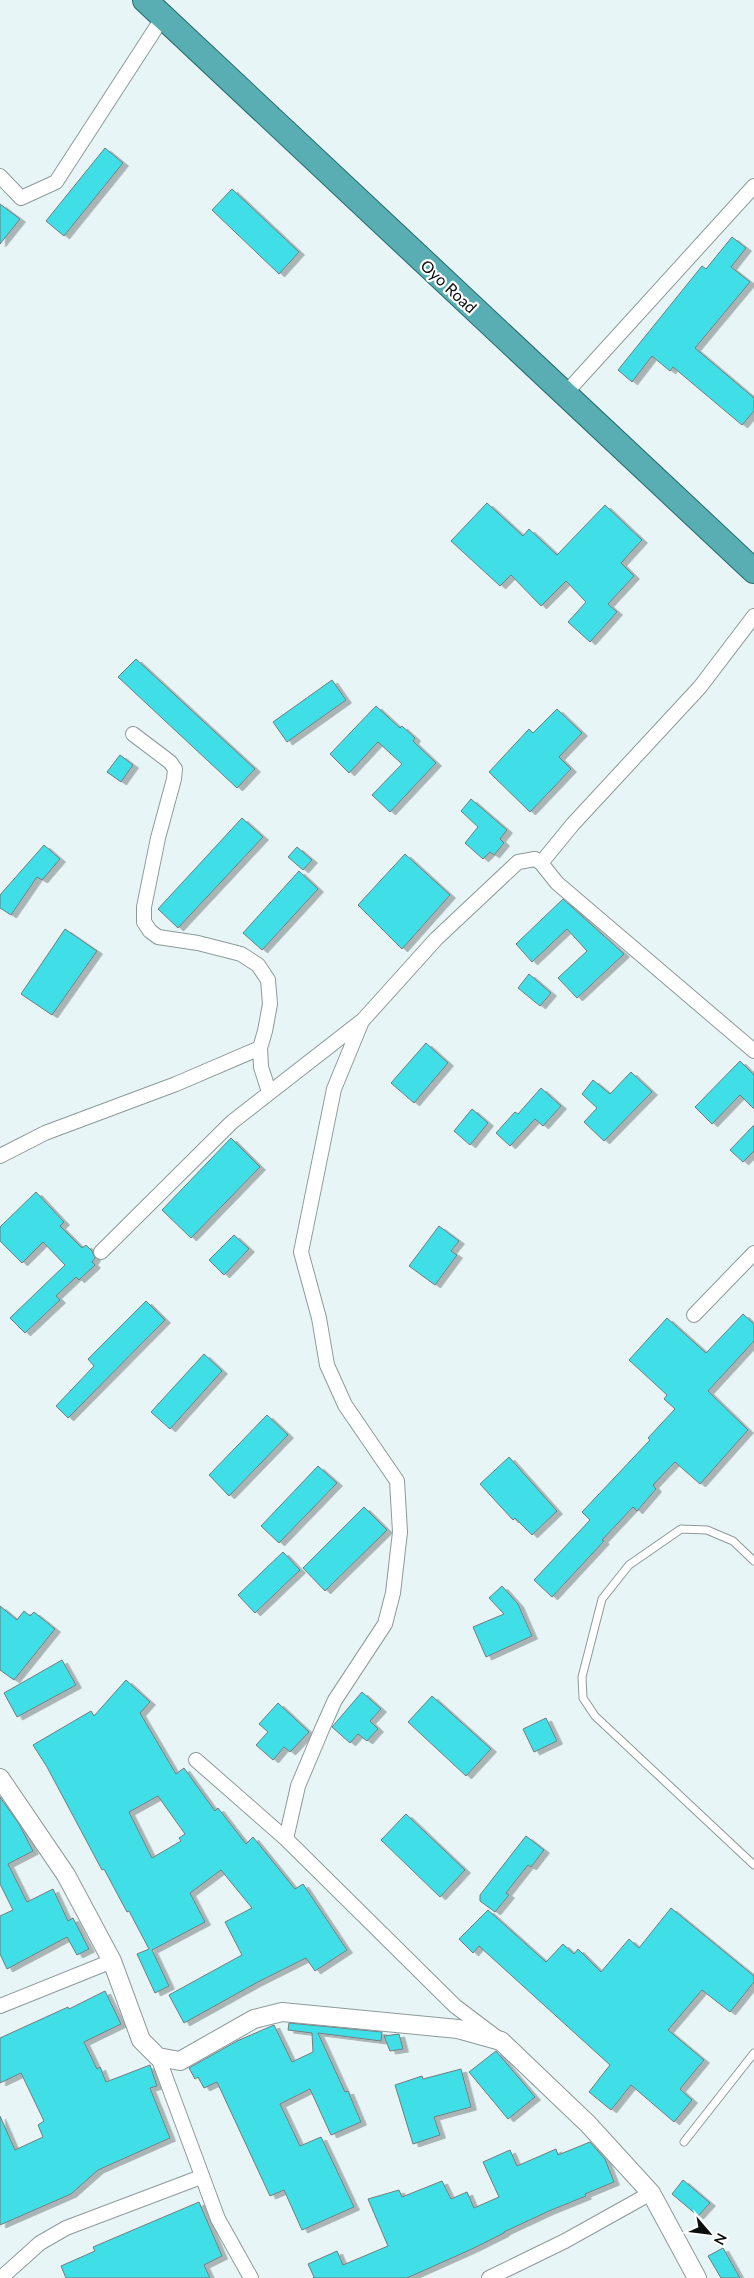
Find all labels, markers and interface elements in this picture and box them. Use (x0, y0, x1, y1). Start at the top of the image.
street label: Oyo Road (417, 255, 481, 317)
north arrow (684, 2208, 734, 2258)
text: N (711, 2231, 731, 2248)

